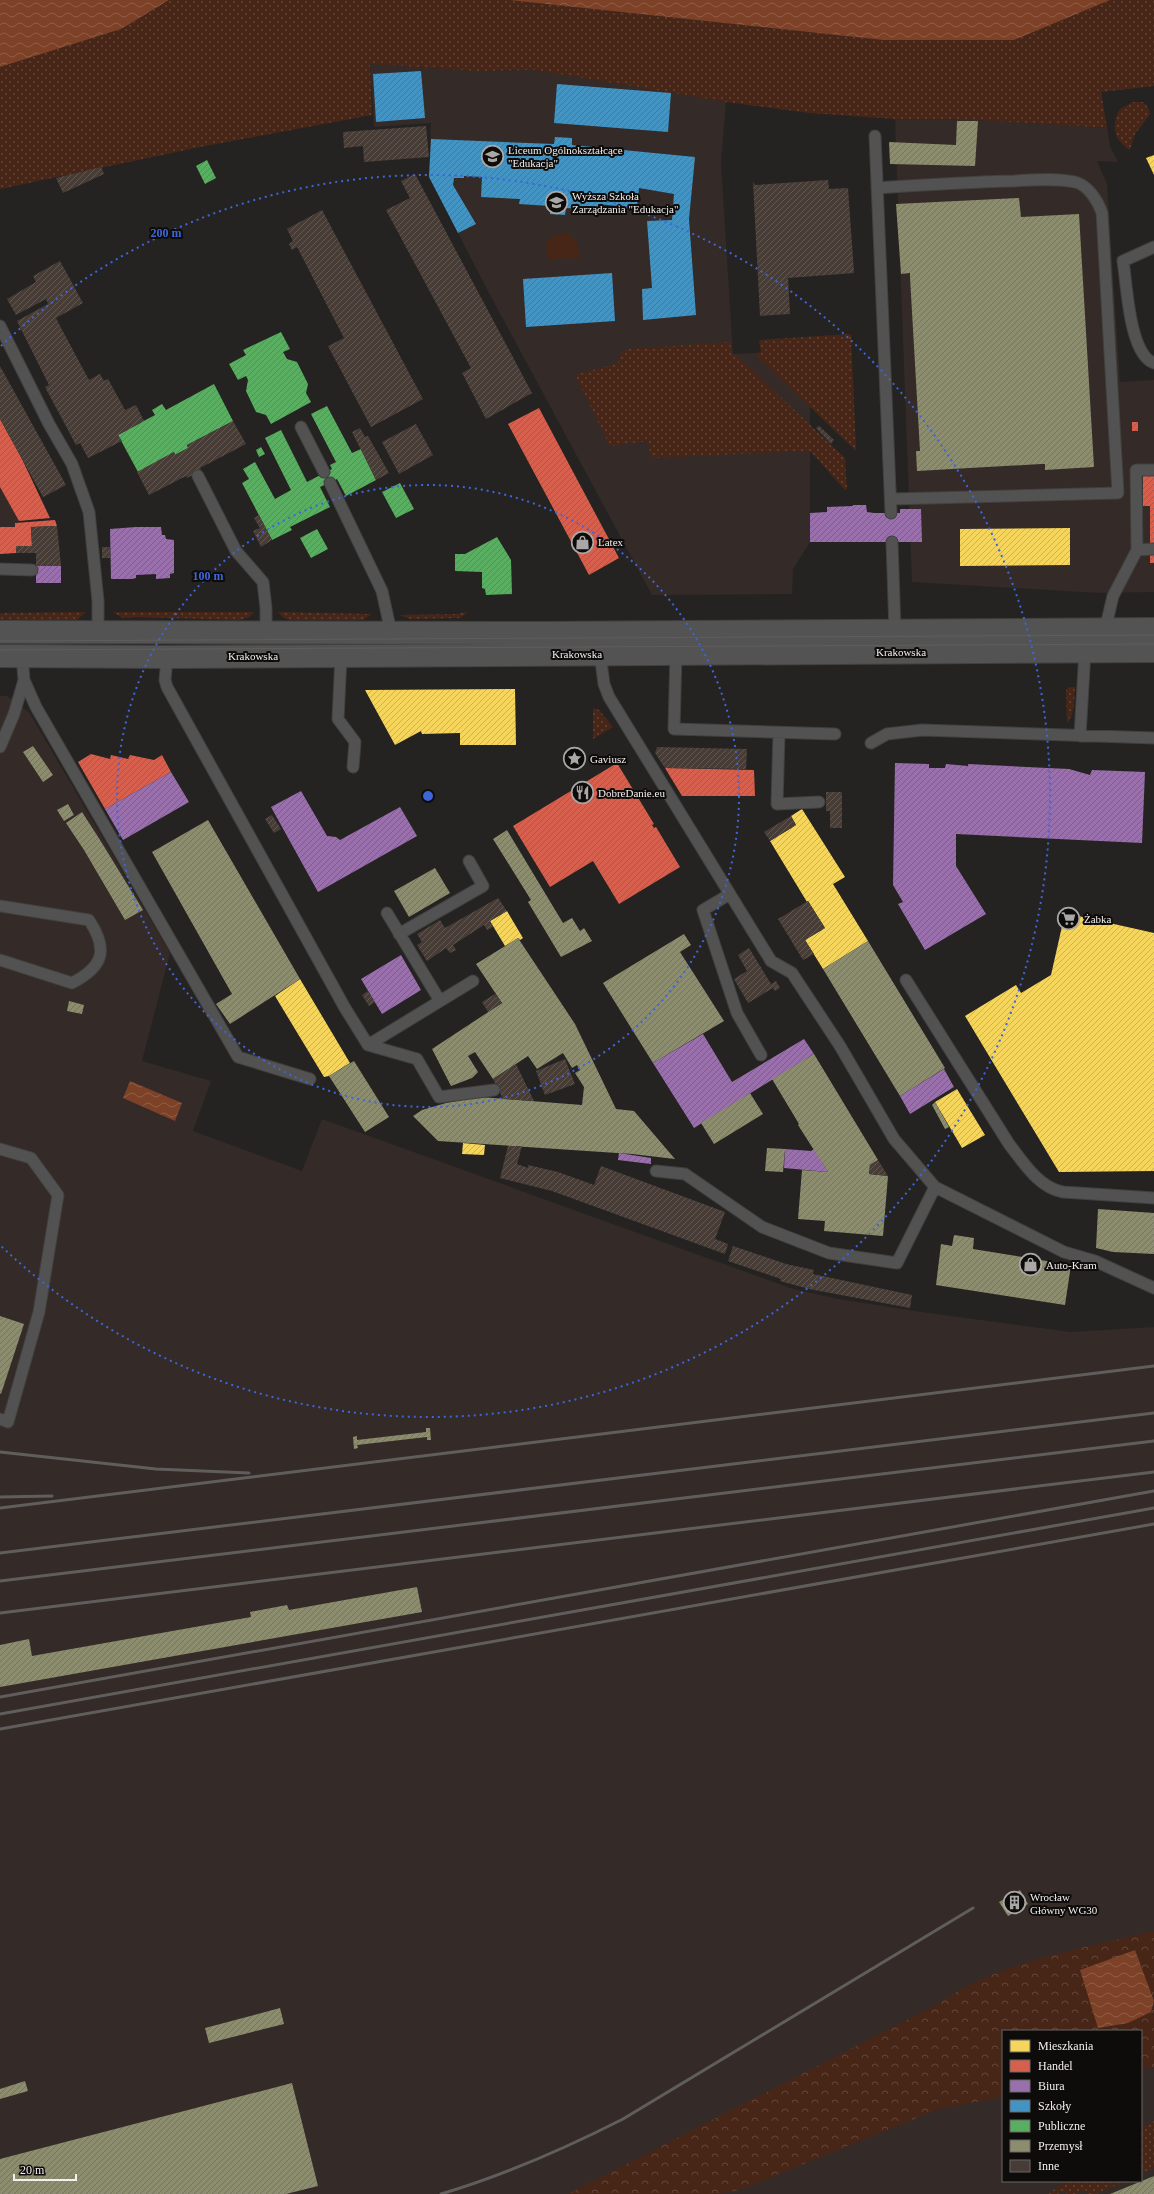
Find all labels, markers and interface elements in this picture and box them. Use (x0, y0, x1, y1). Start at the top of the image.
school or university icon: Liceum Ogólnokształcące "Edukacja" (480, 143, 506, 169)
place label: Liceum Ogólnokształcące "Edukacja" (508, 144, 623, 169)
school or university icon: Wyższa Szkoła Zarządzania "Edukacja" (543, 189, 569, 215)
place label: Wyższa Szkoła Zarządzania "Edukacja" (572, 190, 678, 215)
text: 200 m (151, 226, 182, 240)
shop icon: Latex (569, 529, 595, 555)
place label: Latex (598, 536, 624, 548)
text: 100 m (193, 569, 224, 583)
street label: Krakowska (876, 646, 926, 658)
street label: Krakowska (552, 648, 602, 660)
street label: Krakowska (228, 650, 278, 662)
place icon: Gaviusz (561, 746, 587, 772)
place label: Gaviusz (590, 753, 626, 765)
restaurant icon: DobreDanie.eu (570, 780, 596, 806)
place label: DobreDanie.eu (598, 787, 665, 799)
centre of rings (421, 789, 435, 803)
supermarket icon: Żabka (1055, 906, 1081, 932)
place label: Żabka (1084, 913, 1112, 925)
shop icon: Auto-Kram (1018, 1252, 1044, 1278)
place label: Auto-Kram (1046, 1259, 1097, 1271)
building icon: Wrocław Główny WG30 (1001, 1890, 1027, 1916)
place label: Wrocław Główny WG30 (1030, 1891, 1098, 1916)
legend (1002, 2030, 1142, 2182)
text: Mieszkania (1038, 2039, 1094, 2053)
text: Handel (1038, 2059, 1073, 2073)
text: Biura (1038, 2079, 1065, 2093)
text: Szkoły (1038, 2099, 1071, 2113)
text: Publiczne (1038, 2119, 1085, 2133)
text: Przemysł (1038, 2139, 1083, 2153)
scale bar (14, 2156, 76, 2182)
text: Inne (1038, 2159, 1059, 2173)
text: 20 m (20, 2163, 45, 2177)

